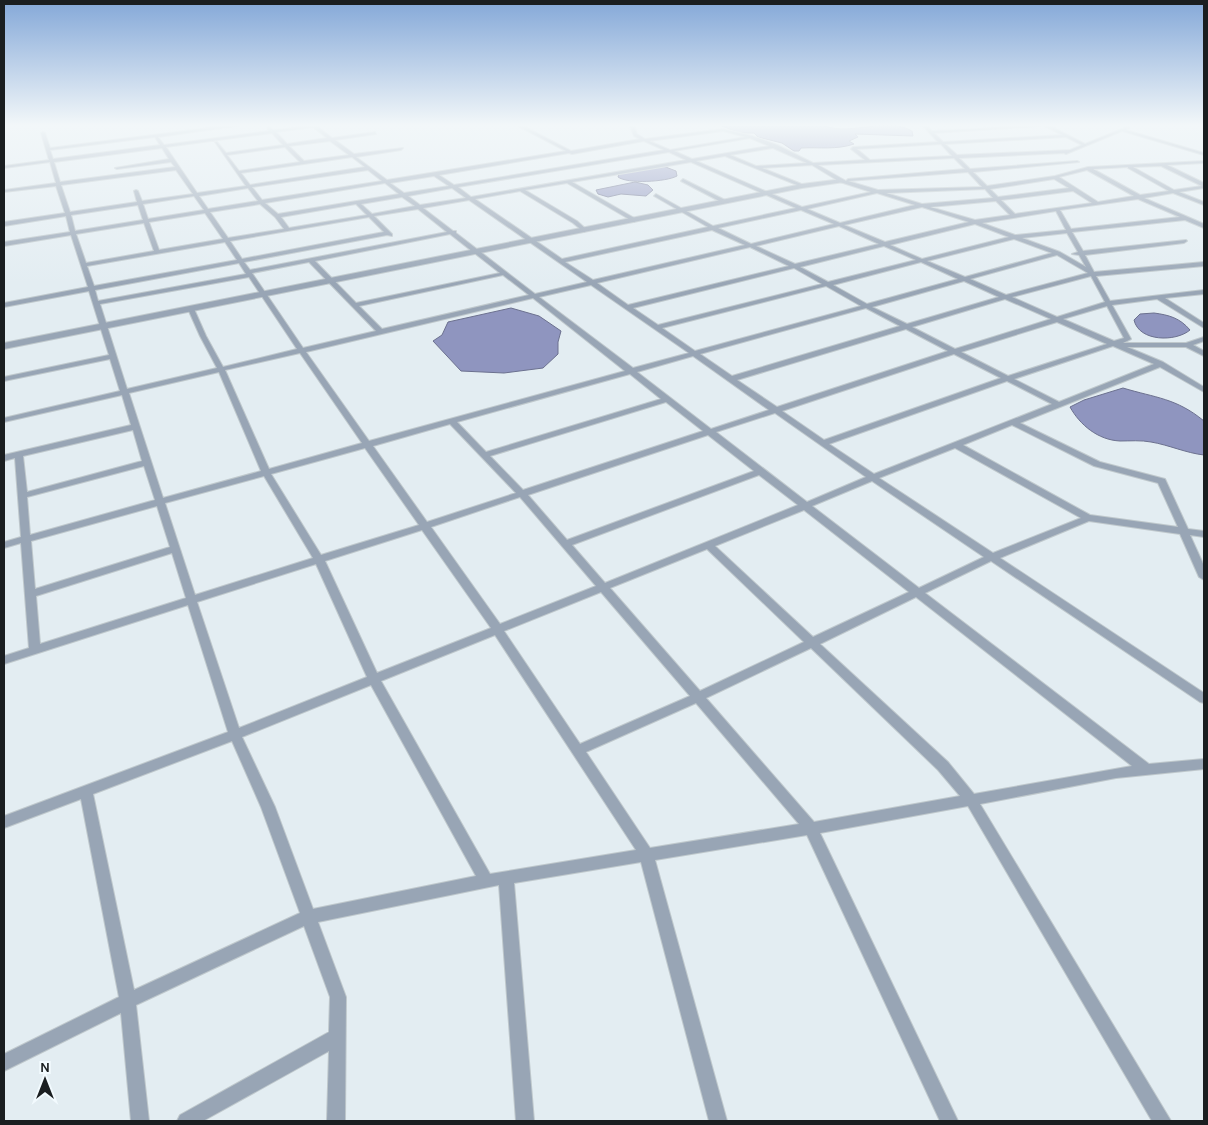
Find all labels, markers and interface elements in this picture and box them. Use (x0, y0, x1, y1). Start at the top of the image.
north arrow (20, 1055, 70, 1105)
text: N (40, 1059, 50, 1076)

